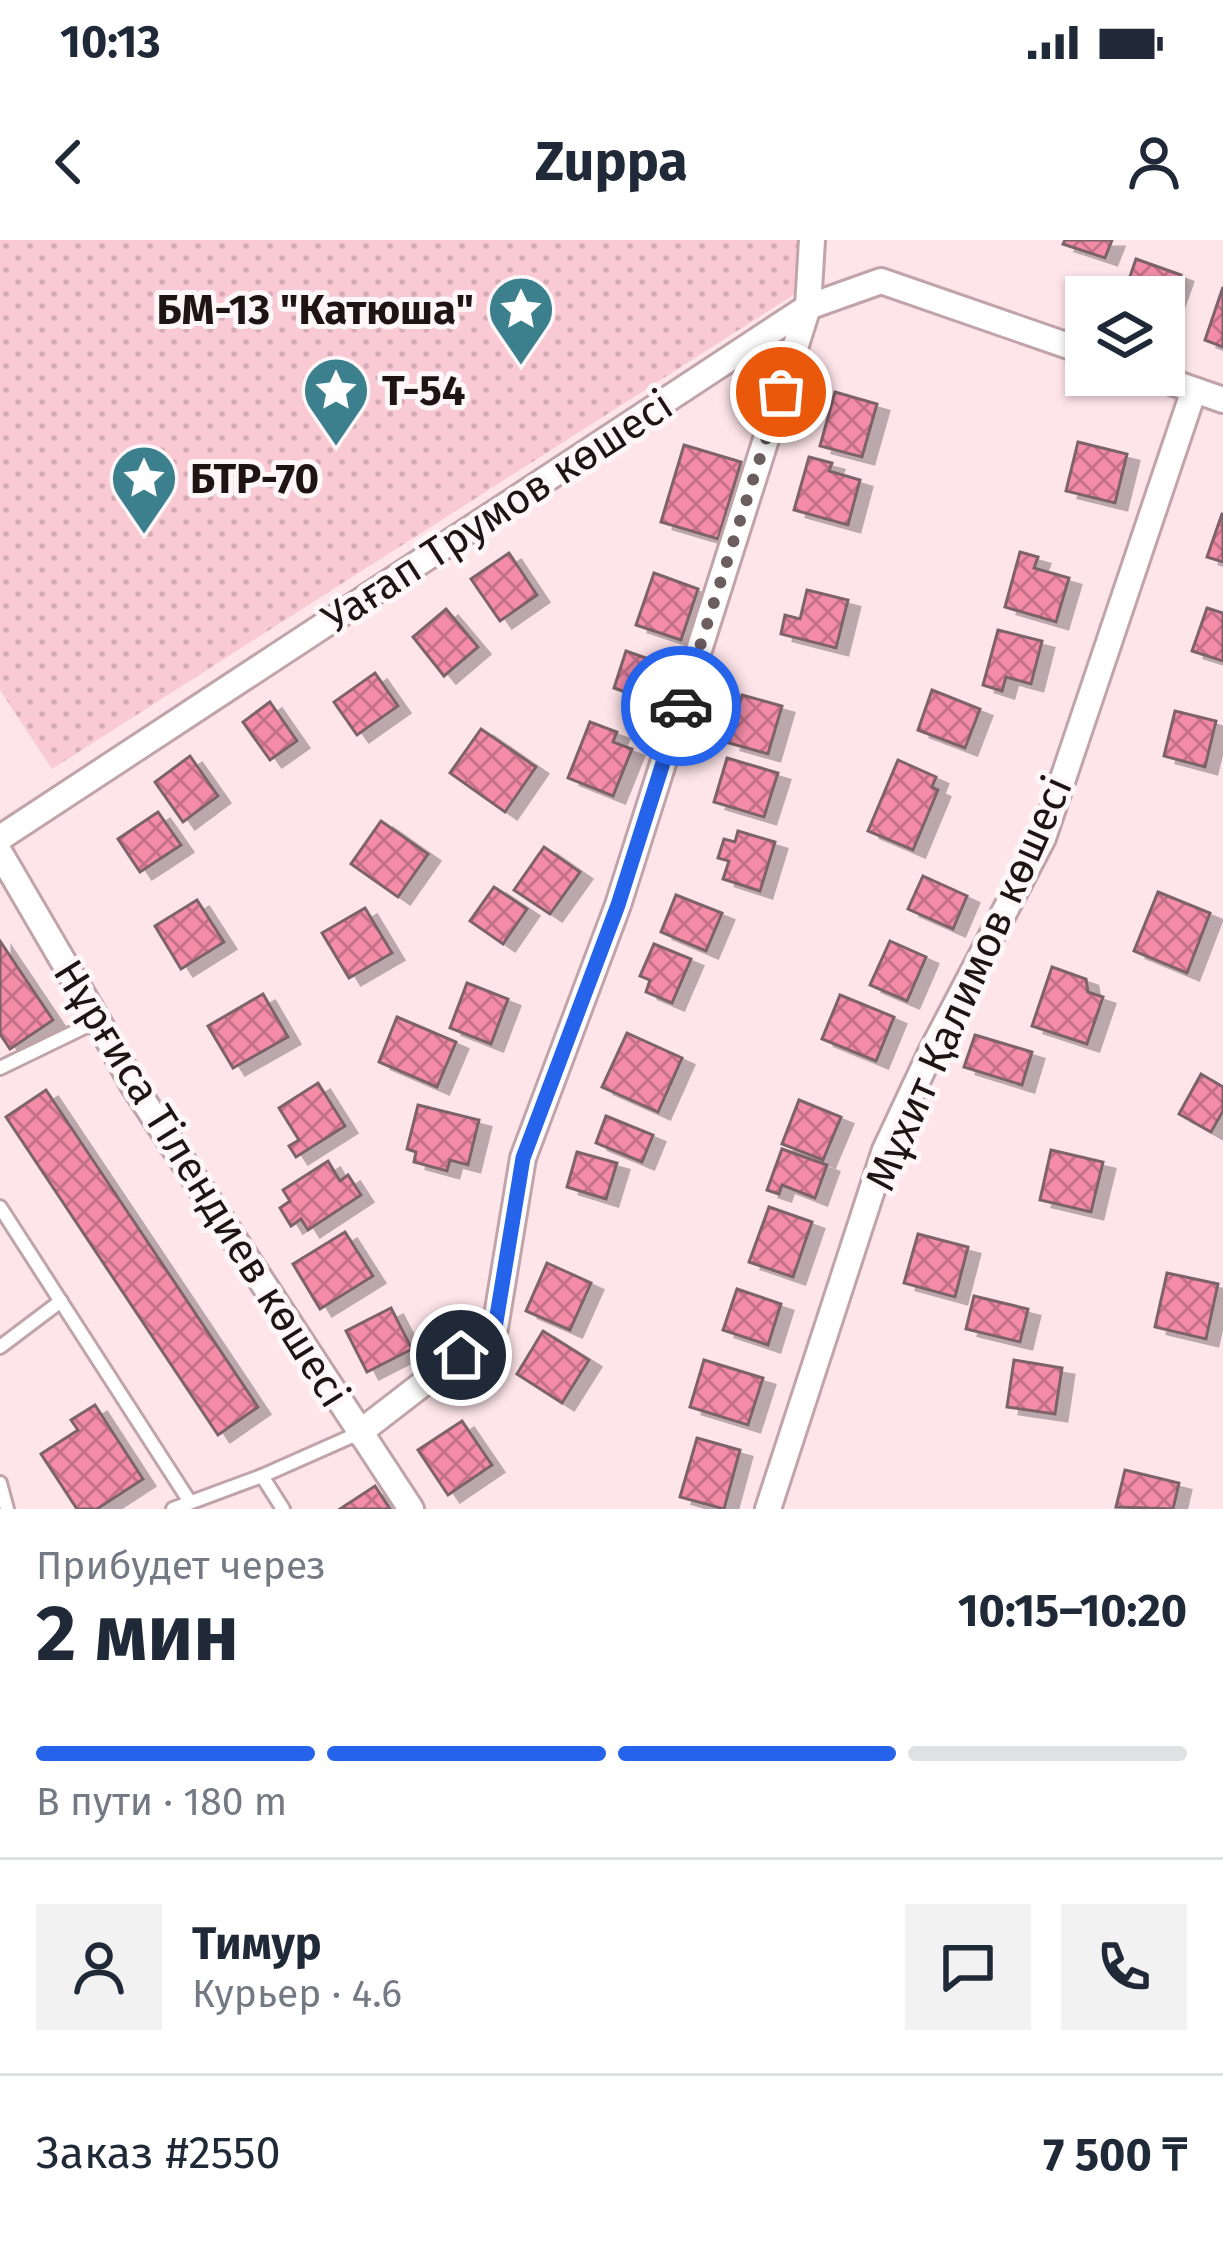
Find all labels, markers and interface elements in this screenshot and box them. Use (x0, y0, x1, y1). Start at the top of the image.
text: 10:13 (60, 15, 161, 69)
icon: back (36, 129, 102, 195)
icon: person (1121, 129, 1187, 195)
text: Zuppa (535, 130, 688, 194)
place icon: БМ-13 "Катюша" (486, 274, 556, 368)
map controls (1065, 276, 1185, 396)
button: layers (1065, 276, 1185, 396)
place label: БМ-13 "Катюша" (157, 285, 474, 335)
pin (730, 341, 832, 443)
place icon: Т-54 (301, 355, 371, 449)
icon: bag (748, 359, 814, 425)
place label: Т-54 (382, 366, 466, 416)
street label: Уағап Трумов көшесі (313, 380, 682, 644)
place icon: БТР-70 (109, 443, 179, 537)
place label: БТР-70 (190, 454, 319, 504)
courier (621, 646, 741, 766)
icon: car (648, 673, 714, 739)
street label: Мұхит Қалимов көшесі (855, 769, 1083, 1198)
street label: Нұрғиса Тілендиев көшесі (43, 951, 359, 1416)
pin (410, 1304, 512, 1406)
icon: home (428, 1322, 494, 1388)
text: Прибудет через (36, 1543, 326, 1589)
text: 10:15–10:20 (958, 1584, 1187, 1638)
text: 2 мин (36, 1587, 239, 1681)
text: В пути · 180 m (36, 1779, 287, 1825)
button: person (36, 1904, 162, 2030)
button: chat (905, 1904, 1031, 2030)
button: phone (1061, 1904, 1187, 2030)
text: Тимур (192, 1917, 322, 1971)
text: Курьер · 4.6 (192, 1971, 402, 2017)
text: Заказ #2550 (36, 2126, 281, 2180)
text: 7 500 ₸ (1043, 2128, 1187, 2182)

